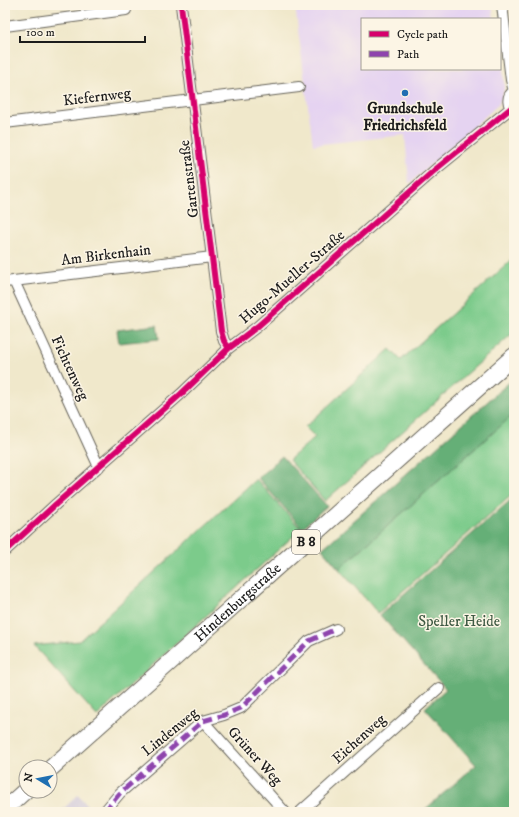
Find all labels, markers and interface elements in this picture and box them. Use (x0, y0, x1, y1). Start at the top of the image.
scale bar (20, 18, 145, 44)
legend (361, 18, 501, 70)
text: 100 m (26, 25, 55, 40)
text: Cycle path (397, 27, 449, 42)
text: Path (397, 47, 420, 62)
street label: Kiefernweg (62, 83, 133, 111)
marker: Grundschule Friedrichsfeld (400, 88, 410, 98)
place label: Grundschule Friedrichsfeld (363, 99, 447, 135)
street label: Gartenstraße (175, 139, 203, 219)
street label: Hugo-Mueller-Straße (235, 226, 349, 328)
street label: Am Birkenhain (60, 240, 152, 270)
street label: Fichtenweg (47, 333, 94, 404)
road number: B 8 (292, 530, 320, 554)
street label: Hindenburgstraße (190, 558, 285, 646)
park label: Speller Heide (418, 612, 500, 631)
street label: Lindenweg (138, 703, 203, 760)
street label: Eichenweg (328, 709, 390, 768)
street label: Grüner Weg (224, 723, 287, 790)
north arrow (18, 759, 58, 799)
text: N (21, 772, 37, 783)

